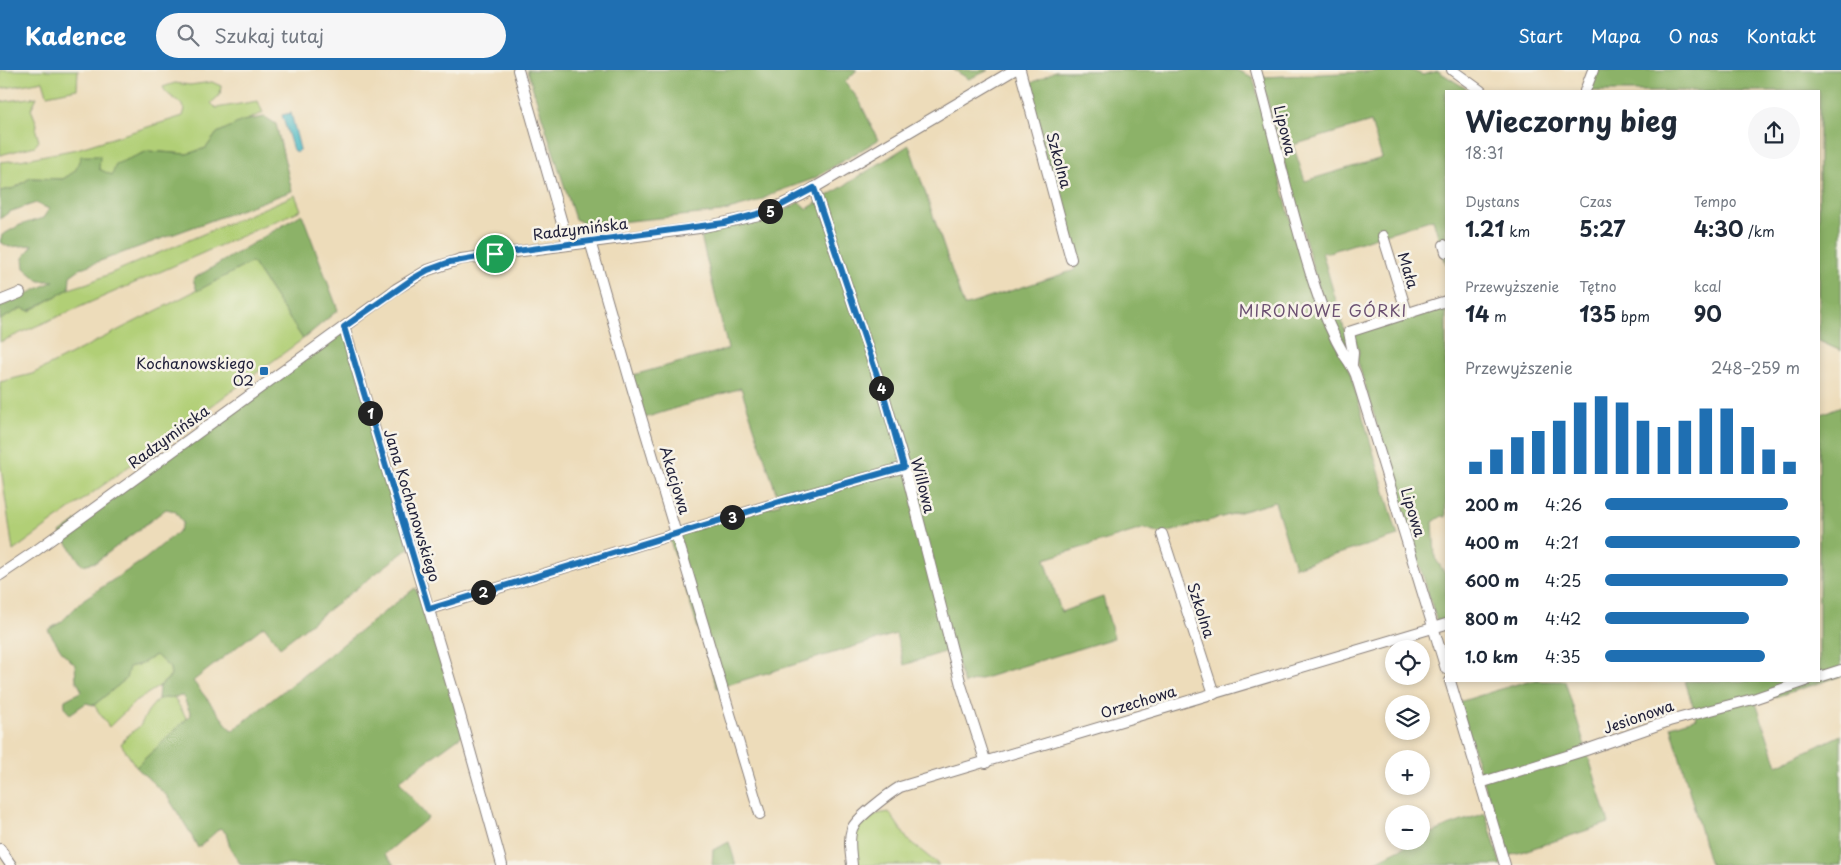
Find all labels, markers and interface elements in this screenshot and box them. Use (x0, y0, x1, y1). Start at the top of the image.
search box (156, 13, 506, 58)
text: Kadence (25, 17, 126, 53)
icon: search (174, 21, 202, 49)
text: Szukaj tutaj (214, 21, 324, 49)
text: Start (1518, 22, 1563, 49)
text: Mapa (1591, 22, 1640, 49)
text: O nas (1668, 22, 1718, 49)
text: Kontakt (1746, 22, 1816, 49)
text: Wieczorny bieg (1465, 99, 1678, 142)
street label: Lipowa (1269, 103, 1303, 158)
button: share (1748, 107, 1800, 159)
street label: Szkolna (1041, 129, 1079, 191)
text: 18:31 (1465, 140, 1504, 164)
text: Dystans (1465, 191, 1520, 212)
text: Czas (1579, 191, 1612, 212)
text: Tempo (1694, 191, 1736, 212)
pin: 5 (758, 198, 782, 224)
text: 5 (766, 201, 775, 222)
street label: Radzymińska (531, 211, 629, 245)
text: 1.21 (1465, 212, 1505, 244)
text: 5:27 (1579, 212, 1625, 244)
text: 4:30 (1694, 212, 1743, 244)
text: km (1505, 221, 1530, 242)
text: /km (1743, 221, 1775, 242)
pin (474, 233, 516, 275)
icon: arrive (481, 240, 509, 268)
street label: Mała (1393, 249, 1426, 291)
text: Przewyższenie (1465, 276, 1559, 297)
text: Tętno (1579, 276, 1616, 297)
text: kcal (1694, 276, 1722, 297)
text: 14 (1465, 297, 1489, 329)
text: 135 (1579, 297, 1616, 329)
text: 90 (1694, 297, 1722, 329)
district label: MIRONOWE GÓRKI (1239, 298, 1407, 322)
text: m (1489, 306, 1507, 327)
text: bpm (1616, 306, 1650, 327)
place label: Kochanowskiego 02 (136, 351, 254, 391)
text: Przewyższenie (1465, 355, 1573, 379)
text: 248–259 m (1711, 355, 1800, 379)
marker: Kochanowskiego 02 (258, 365, 270, 377)
pin: 4 (868, 376, 894, 400)
text: 4 (877, 378, 886, 399)
street label: Radzymińska (123, 399, 213, 473)
pin: 1 (358, 400, 382, 426)
text: 1 (367, 403, 374, 424)
street label: Jana Kochanowskiego (379, 426, 447, 584)
street label: Akacjowa (655, 443, 697, 518)
street label: Willowa (906, 455, 942, 516)
street label: Lipowa (1396, 484, 1433, 540)
text: 200 m (1465, 492, 1519, 516)
text: 4:26 (1545, 492, 1582, 516)
pin: 3 (720, 504, 744, 530)
text: 3 (728, 507, 737, 528)
text: 400 m (1465, 530, 1519, 554)
text: 4:21 (1545, 530, 1579, 554)
text: 600 m (1465, 568, 1519, 592)
text: 4:25 (1545, 568, 1581, 592)
street label: Szkolna (1182, 579, 1222, 641)
pin: 2 (470, 580, 496, 604)
text: 2 (479, 582, 488, 603)
text: 800 m (1465, 606, 1518, 630)
text: 4:42 (1545, 606, 1581, 630)
map controls (1385, 640, 1430, 850)
button: locate (1385, 640, 1430, 685)
text: 1.0 km (1465, 644, 1518, 668)
text: 4:35 (1545, 644, 1581, 668)
street label: Orzechowa (1097, 678, 1179, 723)
street label: Jesionowa (1600, 693, 1677, 739)
button: layers (1385, 695, 1430, 740)
button: + (1385, 750, 1430, 795)
button: − (1385, 805, 1430, 850)

